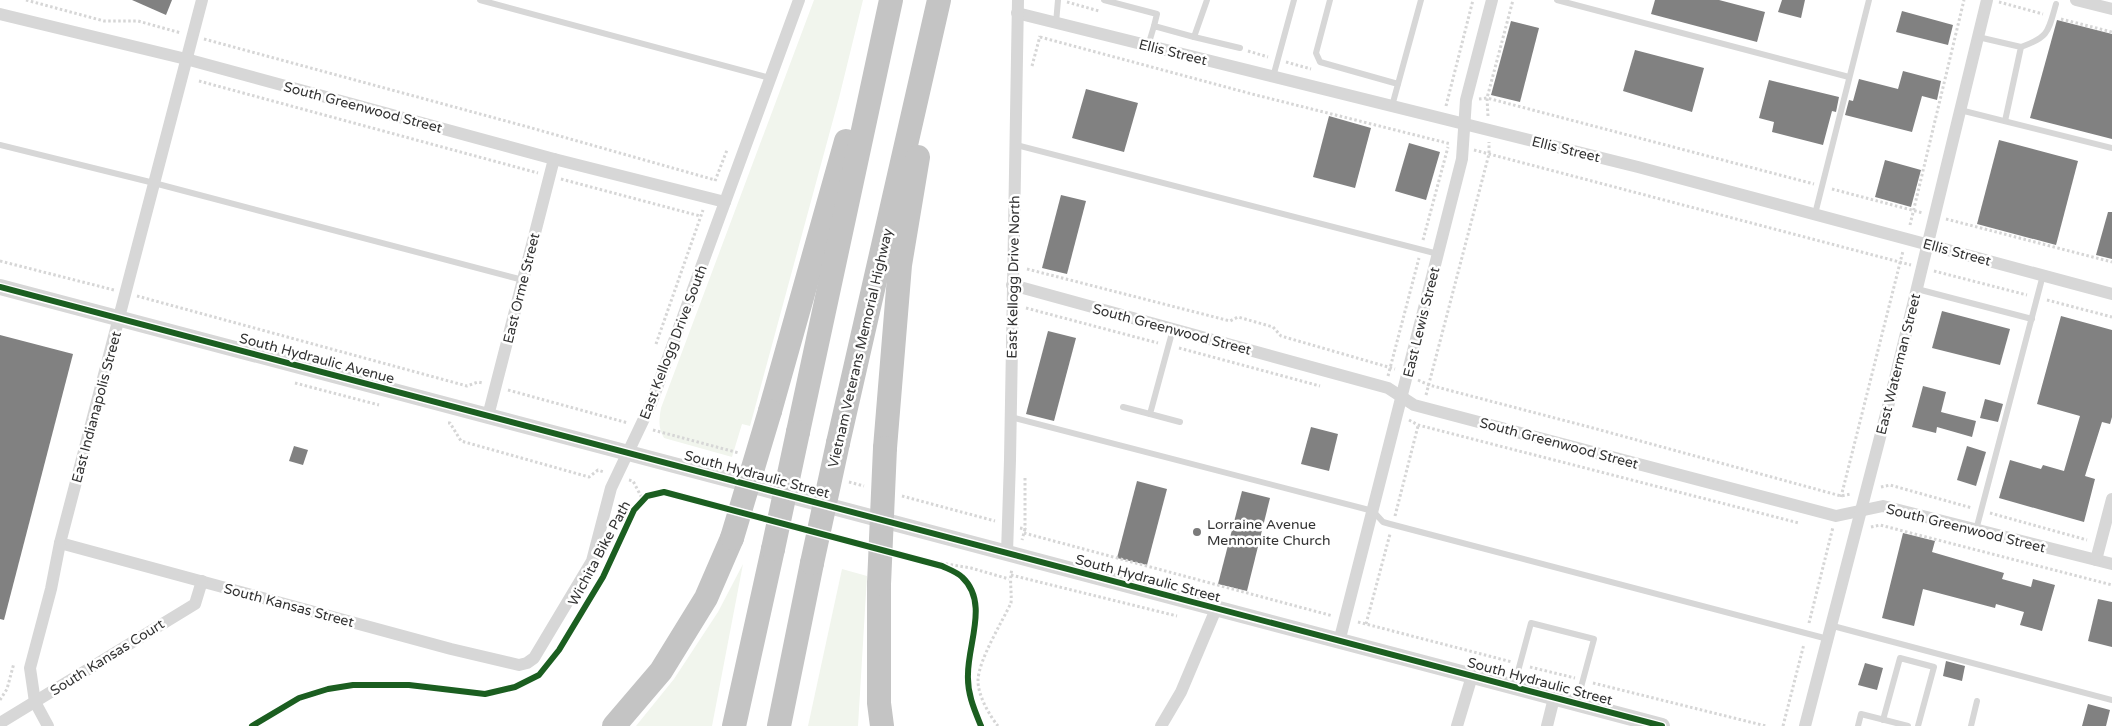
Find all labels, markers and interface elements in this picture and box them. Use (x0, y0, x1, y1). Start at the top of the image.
street label: Ellis Street (1137, 36, 1209, 69)
street label: South Greenwood Street (282, 78, 445, 137)
street label: Ellis Street (1530, 133, 1602, 166)
street label: East Kellogg Drive North (1004, 195, 1023, 359)
street label: Vietnam Veterans Memorial Highway (825, 226, 896, 470)
street label: East Orme Street (500, 230, 544, 345)
street label: Ellis Street (1921, 235, 1993, 270)
street label: East Kellogg Drive South (636, 263, 711, 422)
street label: East Lewis Street (1400, 265, 1444, 379)
street label: East Waterman Street (1873, 291, 1924, 437)
street label: South Greenwood Street (1091, 300, 1254, 359)
street label: East Indianapolis Street (68, 329, 125, 485)
street label: South Hydraulic Avenue (238, 330, 396, 387)
street label: South Greenwood Street (1478, 414, 1641, 473)
street label: South Hydraulic Street (682, 447, 832, 502)
street label: Wichita Bike Path (565, 498, 634, 609)
street label: South Greenwood Street (1884, 500, 2048, 557)
place label: Lorraine Avenue Mennonite Church (1207, 516, 1331, 549)
marker: Lorraine Avenue Mennonite Church (1191, 526, 1203, 538)
street label: South Hydraulic Street (1073, 551, 1223, 606)
street label: South Kansas Street (222, 580, 356, 631)
street label: South Kansas Court (47, 615, 168, 699)
street label: South Hydraulic Street (1465, 654, 1615, 709)

